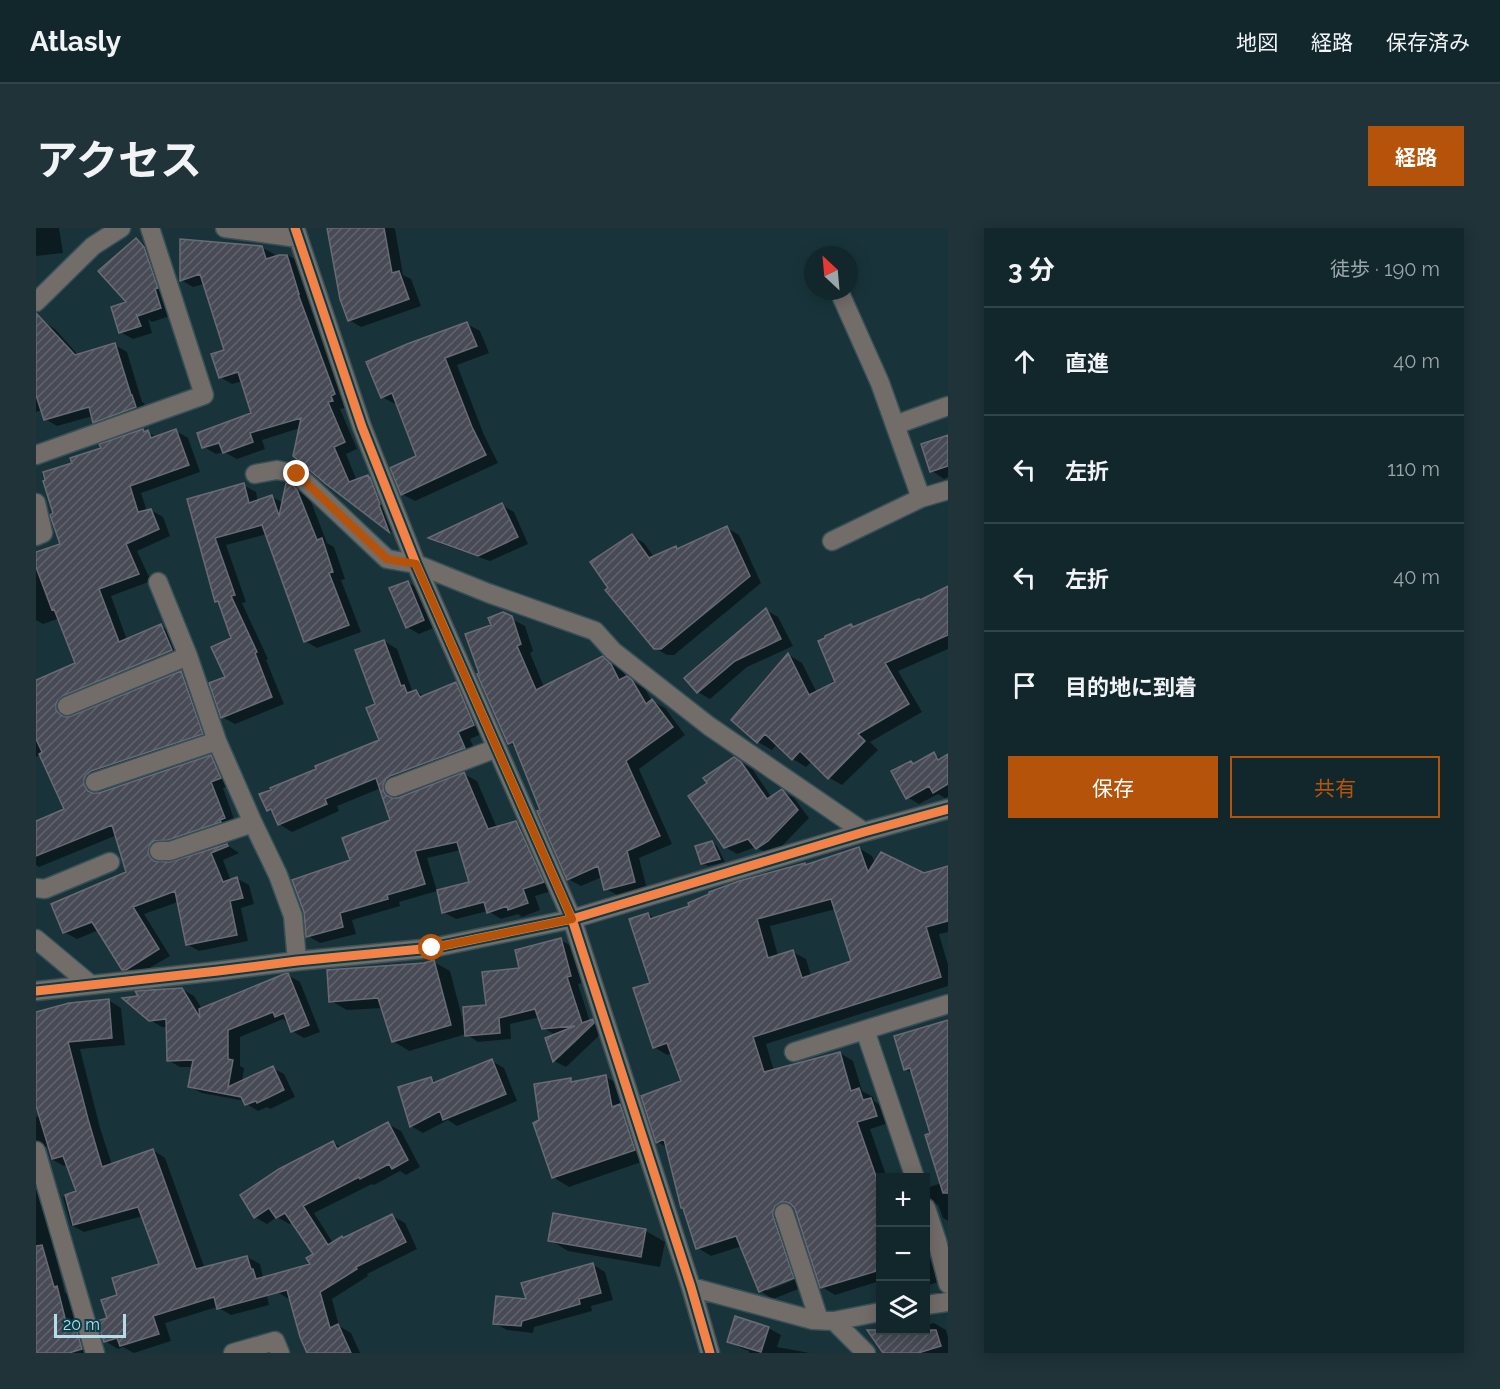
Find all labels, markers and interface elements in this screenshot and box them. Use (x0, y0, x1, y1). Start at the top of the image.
text: Atlasly (30, 25, 121, 58)
text: 地図 (1236, 30, 1278, 55)
text: 経路 (1311, 30, 1353, 55)
text: 保存済み (1386, 30, 1470, 55)
button: 経路 (1368, 126, 1464, 186)
text: アクセス (36, 136, 202, 185)
north arrow (804, 246, 858, 300)
text: 3 分 (1008, 255, 1055, 285)
text: 徒歩 · 190 m (1330, 257, 1440, 281)
icon: ahead (1008, 345, 1041, 378)
text: 40 m (1393, 349, 1440, 373)
text: 直進 (1065, 350, 1109, 376)
icon: left (1008, 453, 1041, 486)
text: 110 m (1387, 457, 1440, 481)
text: 左折 (1065, 458, 1109, 484)
route end (283, 460, 309, 486)
icon: left (1008, 561, 1041, 594)
text: 40 m (1393, 565, 1440, 589)
text: 左折 (1065, 566, 1109, 592)
icon: arrive (1008, 669, 1041, 702)
text: 目的地に到着 (1065, 674, 1197, 700)
button: 保存 (1008, 756, 1218, 818)
button: 共有 (1230, 756, 1440, 818)
route start (418, 934, 444, 960)
map controls (876, 1173, 930, 1335)
button: + (876, 1173, 930, 1227)
button: − (876, 1227, 930, 1281)
button: layers (876, 1281, 930, 1335)
scale bar (54, 1311, 126, 1338)
text: 20 m (63, 1315, 100, 1334)

